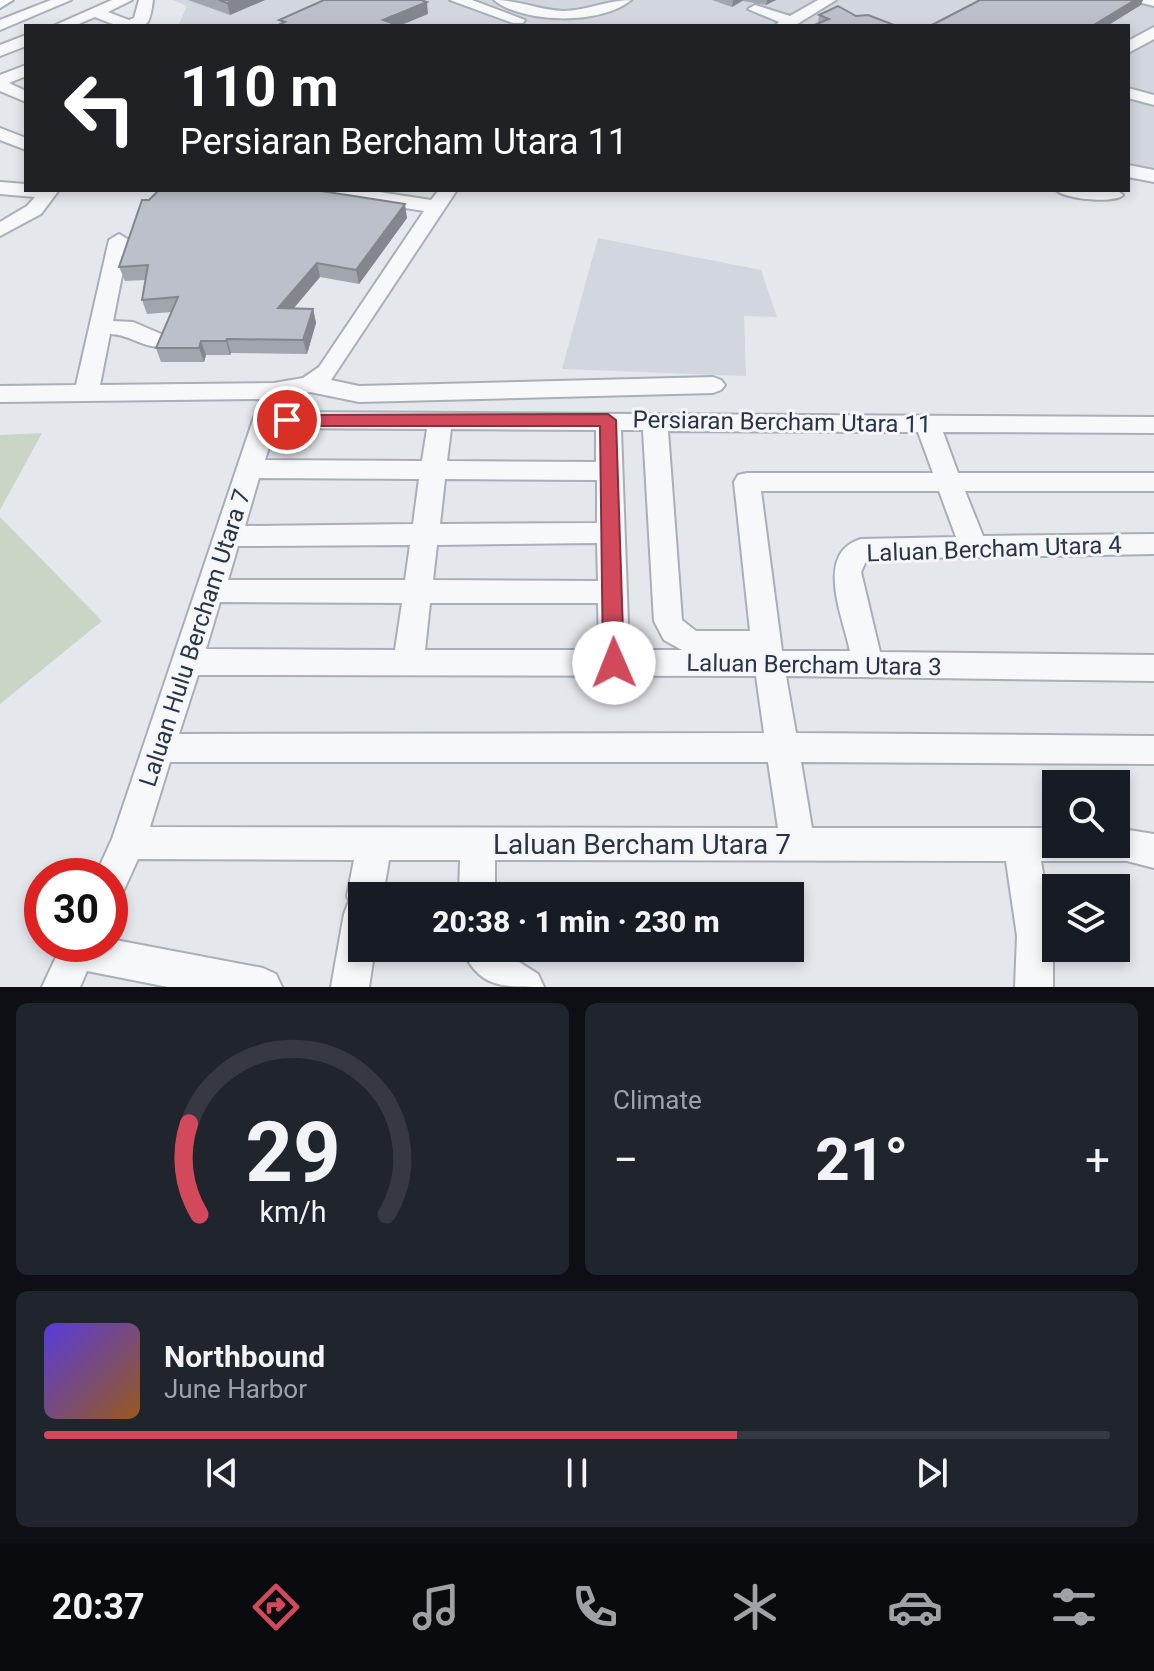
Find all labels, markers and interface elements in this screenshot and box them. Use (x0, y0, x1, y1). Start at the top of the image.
text: 110 m (180, 54, 339, 120)
icon: left (48, 56, 152, 160)
text: Persiaran Bercham Utara 11 (180, 121, 628, 163)
pin (253, 386, 321, 454)
icon: arrive (265, 398, 309, 442)
street label: Persiaran Bercham Utara 11 (632, 405, 932, 439)
street label: Laluan Hulu Bercham Utara 7 (134, 486, 256, 790)
street label: Laluan Bercham Utara 4 (866, 531, 1122, 567)
position arrow (572, 621, 656, 705)
street label: Laluan Bercham Utara 3 (686, 649, 942, 681)
map controls (1042, 770, 1130, 962)
button: search (1042, 770, 1130, 858)
street label: Laluan Bercham Utara 7 (493, 828, 791, 861)
speed limit sign: 30 (24, 858, 128, 962)
button: layers (1042, 874, 1130, 962)
text: 20:38 · 1 min · 230 m (432, 904, 720, 939)
text: Climate (613, 1085, 702, 1115)
text: 29 (245, 1104, 340, 1201)
text: 21° (815, 1124, 908, 1195)
text: − (613, 1134, 638, 1186)
text: + (1085, 1134, 1110, 1186)
text: km/h (259, 1195, 326, 1229)
text: Northbound (164, 1339, 325, 1374)
text: June Harbor (164, 1374, 307, 1404)
icon: previous (200, 1451, 244, 1495)
icon: pause (555, 1451, 599, 1495)
icon: next (910, 1451, 954, 1495)
icon: directions (248, 1579, 304, 1635)
icon: music (408, 1579, 464, 1635)
icon: phone (567, 1579, 623, 1635)
icon: climate (727, 1579, 783, 1635)
icon: car (887, 1579, 943, 1635)
icon: filters (1046, 1579, 1102, 1635)
text: 20:37 (52, 1586, 145, 1628)

